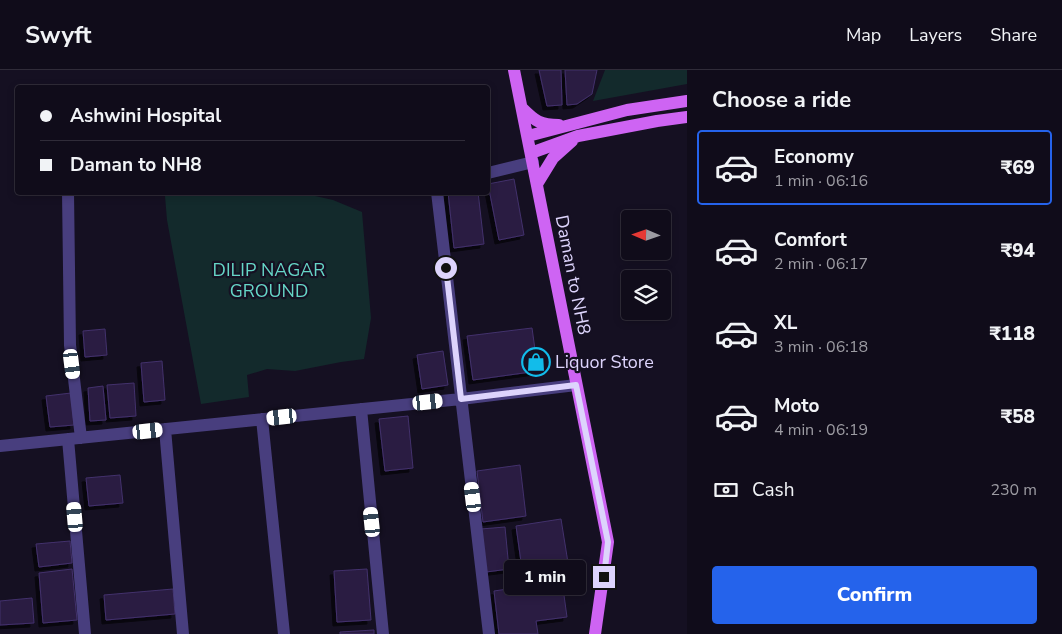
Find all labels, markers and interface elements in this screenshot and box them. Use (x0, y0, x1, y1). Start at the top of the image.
text: Swyft (25, 19, 91, 51)
text: Map (846, 23, 881, 47)
text: Layers (909, 23, 962, 47)
text: Share (990, 23, 1037, 47)
text: Choose a ride (712, 85, 851, 115)
text: Ashwini Hospital (70, 103, 221, 129)
text: Economy (774, 144, 854, 170)
icon: car (714, 145, 759, 190)
text: Daman to NH8 (70, 152, 202, 178)
text: ₹69 (1001, 155, 1035, 181)
text: 1 min · 06:16 (774, 170, 868, 192)
north arrow (621, 210, 671, 260)
map controls (621, 210, 671, 320)
street label: Daman to NH8 (550, 213, 596, 337)
text: Comfort (774, 227, 847, 253)
icon: car (714, 228, 759, 273)
text: ₹94 (1001, 238, 1035, 264)
text: 2 min · 06:17 (774, 253, 868, 275)
route start (435, 257, 457, 279)
park label: DILIP NAGAR GROUND (213, 258, 325, 303)
button: layers (621, 270, 671, 320)
text: XL (774, 310, 797, 336)
icon: car (714, 311, 759, 356)
text: ₹118 (989, 321, 1035, 347)
text: 3 min · 06:18 (774, 336, 868, 358)
shop icon: Liquor Store (521, 347, 551, 377)
car (62, 348, 81, 380)
place label: Liquor Store (555, 350, 654, 374)
car (412, 393, 443, 411)
text: Moto (774, 393, 820, 419)
icon: car (714, 394, 759, 439)
text: ₹58 (1001, 404, 1035, 430)
car (266, 408, 297, 426)
text: 4 min · 06:19 (774, 419, 868, 441)
car (132, 422, 163, 440)
icon: cash (712, 476, 740, 504)
text: Cash (752, 477, 794, 503)
text: 230 m (990, 479, 1037, 501)
car (463, 481, 482, 513)
car (66, 501, 83, 533)
car (362, 506, 381, 538)
callout: 1 min (504, 560, 586, 594)
text: 1 min (524, 566, 566, 588)
route end (593, 566, 615, 588)
button: Confirm (712, 566, 1037, 624)

